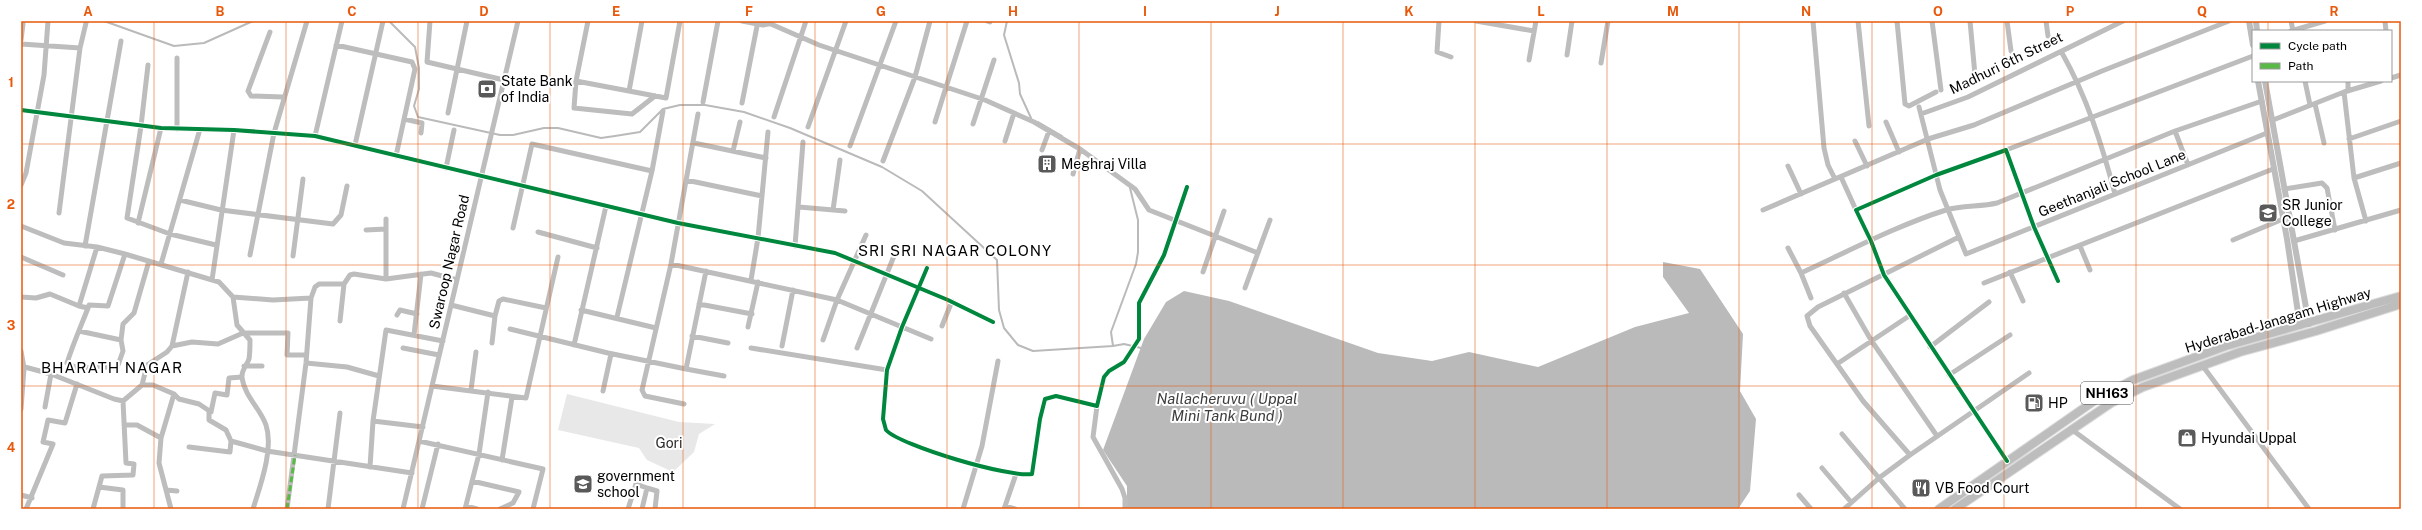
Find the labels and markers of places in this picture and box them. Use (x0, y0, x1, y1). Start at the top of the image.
place label: State Bank of India (501, 73, 573, 105)
bank icon: State Bank of India (476, 78, 498, 100)
building icon: Meghraj Villa (1036, 153, 1058, 175)
place label: Meghraj Villa (1061, 156, 1147, 172)
place label: SR Junior College (2282, 197, 2343, 229)
school or university icon: SR Junior College (2257, 202, 2279, 224)
fuel station icon: HP (2023, 392, 2045, 414)
place label: HP (2048, 395, 2068, 411)
shop icon: Hyundai Uppal (2176, 427, 2198, 449)
place label: Hyundai Uppal (2201, 430, 2297, 446)
place label: government school (597, 468, 675, 500)
school or university icon: government school (572, 473, 594, 495)
restaurant icon: VB Food Court (1910, 477, 1932, 499)
place label: VB Food Court (1935, 480, 2029, 496)

